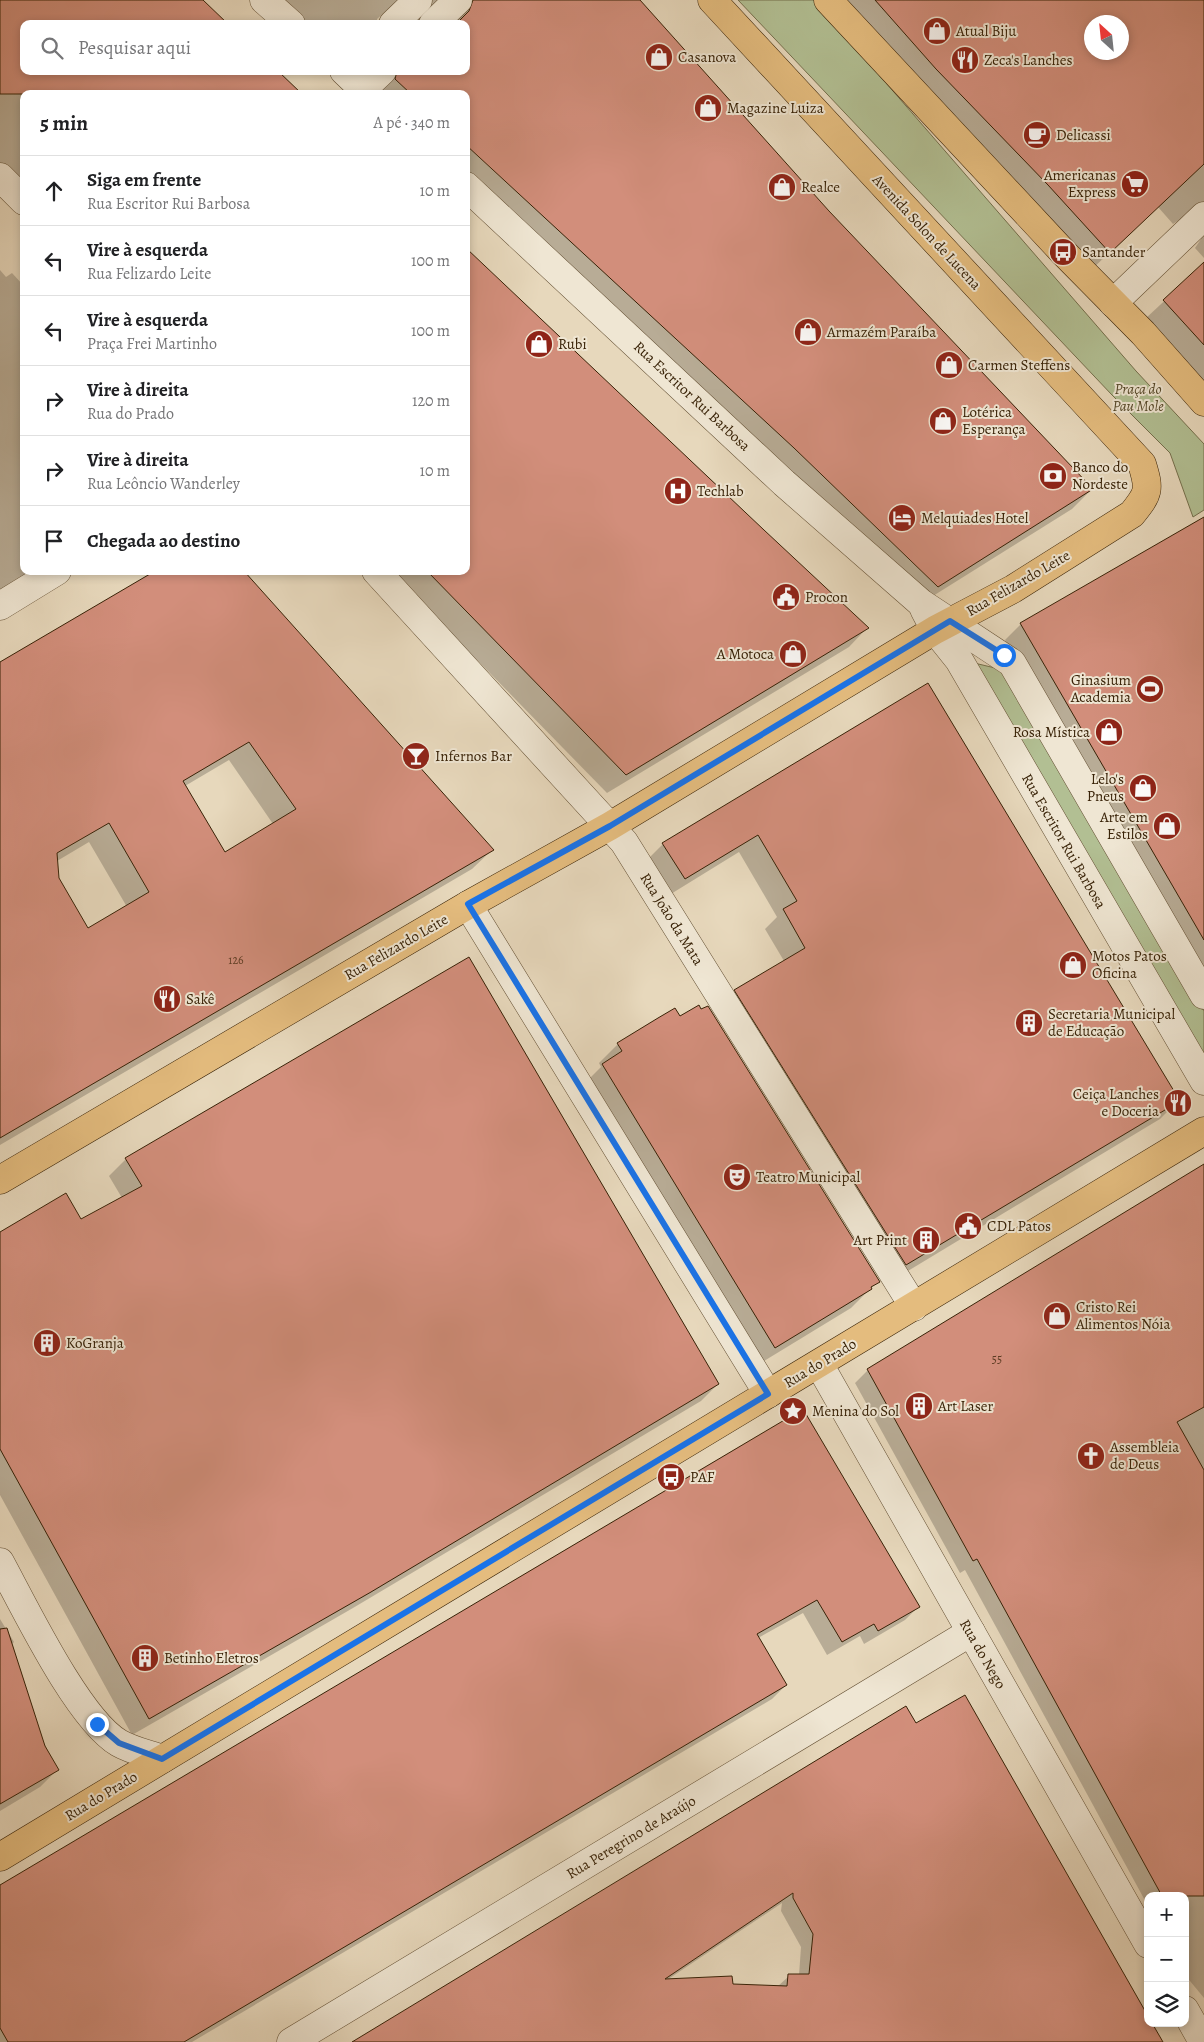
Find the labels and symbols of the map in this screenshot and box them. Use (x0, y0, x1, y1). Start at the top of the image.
north arrow (1084, 15, 1129, 60)
shop icon: Atual Biju (922, 16, 952, 46)
place label: Atual Biju (955, 21, 1017, 41)
shop icon: Casanova (644, 42, 674, 72)
restaurant icon: Zeca's Lanches (950, 45, 980, 75)
place label: Casanova (678, 47, 736, 67)
place label: Zeca's Lanches (984, 50, 1073, 70)
shop icon: Magazine Luiza (693, 93, 723, 123)
place label: Magazine Luiza (727, 98, 824, 118)
cafe icon: Delicassi (1022, 120, 1052, 150)
place label: Delicassi (1056, 125, 1111, 145)
place label: Americanas Express (1043, 165, 1116, 202)
street label: Avenida Solon de Lucena (867, 169, 986, 294)
supermarket icon: Americanas Express (1120, 169, 1150, 199)
shop icon: Realce (767, 172, 797, 202)
place label: Realce (801, 177, 840, 197)
bus stop icon: Santander (1048, 237, 1078, 267)
place label: Santander (1082, 242, 1146, 262)
shop icon: Armazém Paraíba (793, 317, 823, 347)
place label: Armazém Paraíba (826, 322, 936, 342)
shop icon: Rubi (524, 329, 554, 359)
place label: Rubi (558, 334, 587, 354)
street label: Rua Escritor Rui Barbosa (629, 337, 755, 455)
shop icon: Carmen Steffens (934, 350, 964, 380)
place label: Carmen Steffens (968, 355, 1070, 375)
park label: Praça do Pau Mole (1112, 379, 1164, 416)
place label: Lotérica Esperança (962, 402, 1026, 439)
shop icon: Lotérica Esperança (928, 406, 958, 436)
place label: Banco do Nordeste (1072, 457, 1128, 494)
bank icon: Banco do Nordeste (1038, 461, 1068, 491)
hospital icon: Techlab (663, 476, 693, 506)
place label: Techlab (697, 481, 744, 501)
hotel icon: Melquiades Hotel (887, 503, 917, 533)
place label: Melquiades Hotel (921, 508, 1029, 528)
street label: Rua Felizardo Leite (962, 545, 1074, 621)
public building icon: Procon (771, 582, 801, 612)
place label: Procon (805, 587, 848, 607)
shop icon: A Motoca (778, 639, 808, 669)
place label: A Motoca (716, 644, 774, 664)
route start (993, 644, 1016, 667)
place label: Ginasium Academia (1070, 670, 1132, 707)
sports icon: Ginasium Academia (1135, 674, 1165, 704)
shop icon: Rosa Mística (1094, 717, 1124, 747)
place label: Rosa Mística (1013, 722, 1090, 742)
bar icon: Infernos Bar (401, 741, 431, 771)
place label: Infernos Bar (435, 746, 512, 766)
place label: Lelo's Pneus (1087, 769, 1124, 806)
street label: Rua Escritor Rui Barbosa (1017, 770, 1111, 912)
shop icon: Lelo's Pneus (1128, 773, 1158, 803)
place label: Arte em Estilos (1099, 807, 1149, 844)
shop icon: Arte em Estilos (1152, 811, 1182, 841)
street label: Rua João da Mata (636, 869, 708, 969)
street label: Rua Felizardo Leite (340, 909, 452, 985)
place label: Motos Patos Oficina (1092, 946, 1167, 983)
shop icon: Motos Patos Oficina (1058, 950, 1088, 980)
house number: 126 (228, 952, 244, 968)
restaurant icon: Sakê (152, 984, 182, 1014)
place label: Sakê (186, 989, 215, 1009)
place label: Secretaria Municipal de Educação (1048, 1004, 1175, 1041)
building icon: Secretaria Municipal de Educação (1014, 1008, 1044, 1038)
place label: Ceiça Lanches e Doceria (1073, 1084, 1159, 1121)
restaurant icon: Ceiça Lanches e Doceria (1163, 1088, 1193, 1118)
theatre icon: Teatro Municipal (722, 1162, 752, 1192)
place label: Teatro Municipal (756, 1167, 860, 1187)
public building icon: CDL Patos (953, 1211, 983, 1241)
place label: CDL Patos (987, 1216, 1051, 1236)
building icon: Art Print (911, 1225, 941, 1255)
place label: Art Print (853, 1230, 907, 1250)
place label: Cristo Rei Alimentos Nóia (1075, 1297, 1170, 1334)
shop icon: Cristo Rei Alimentos Nóia (1042, 1301, 1072, 1331)
building icon: KoGranja (32, 1328, 62, 1358)
place label: KoGranja (66, 1333, 124, 1353)
street label: Rua do Prado (780, 1333, 860, 1393)
house number: 55 (992, 1351, 1002, 1367)
building icon: Art Laser (904, 1391, 934, 1421)
place icon: Menina do Sol (778, 1396, 808, 1426)
place label: Art Laser (937, 1396, 993, 1416)
place label: Menina do Sol (812, 1401, 899, 1421)
place label: Assembleia de Deus (1109, 1437, 1179, 1474)
church icon: Assembleia de Deus (1076, 1441, 1106, 1471)
bus stop icon: PAF (656, 1462, 686, 1492)
place label: PAF (690, 1467, 715, 1487)
street label: Rua do Nego (955, 1616, 1011, 1692)
building icon: Betinho Eletros (130, 1643, 160, 1673)
place label: Betinho Eletros (164, 1648, 259, 1668)
route end (86, 1713, 109, 1736)
street label: Rua do Prado (61, 1766, 141, 1826)
street label: Rua Peregrino de Araújo (563, 1790, 699, 1884)

